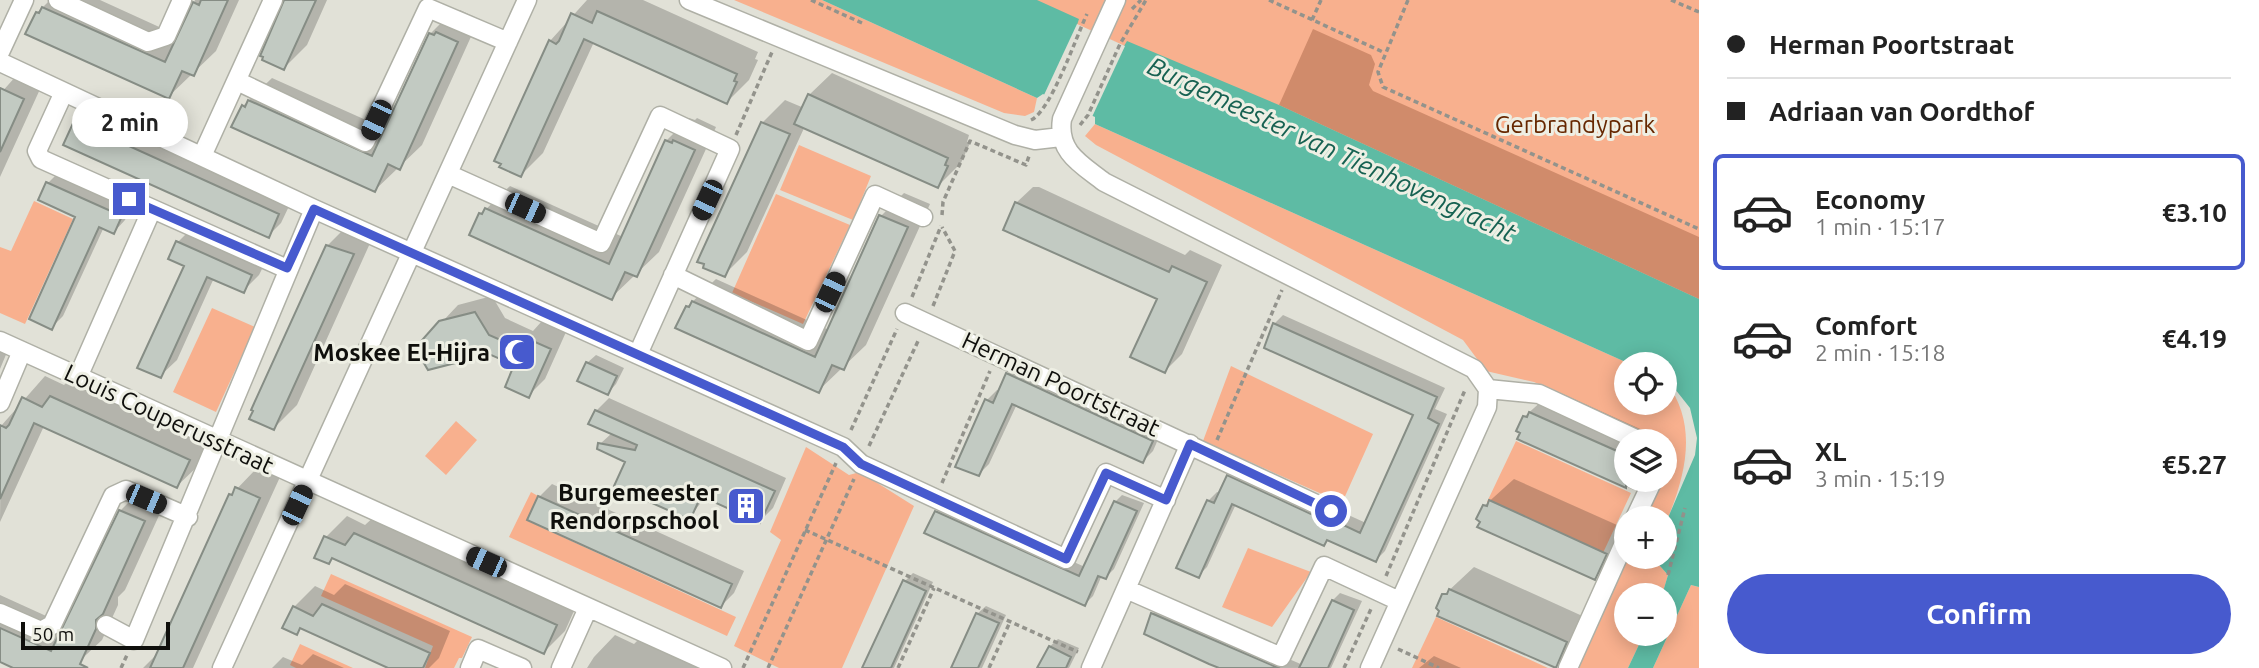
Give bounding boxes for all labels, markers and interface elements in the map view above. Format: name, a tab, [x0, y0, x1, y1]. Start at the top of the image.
text: Herman Poortstraat	[1769, 30, 2014, 59]
water label: Burgemeester van Tienhovengracht	[1143, 51, 1521, 248]
callout: 2 min	[71, 97, 187, 146]
car	[358, 97, 395, 143]
text: Adriaan van Oordthof	[1769, 97, 2034, 126]
text: 2 min	[101, 110, 159, 135]
park label: Gerbrandypark	[1495, 111, 1655, 138]
car	[689, 177, 726, 223]
icon: car	[1731, 181, 1794, 244]
route end	[113, 183, 145, 215]
text: Economy	[1815, 185, 1925, 214]
car	[502, 190, 549, 226]
text: €3.10	[2162, 198, 2227, 227]
text: 1 min · 15:17	[1815, 214, 1946, 239]
car	[812, 269, 849, 315]
icon: car	[1731, 307, 1794, 370]
text: Comfort	[1815, 311, 1918, 340]
text: €4.19	[2162, 324, 2227, 353]
street label: Herman Poortstraat	[958, 326, 1165, 442]
mosque icon: Moskee El-Hijra	[496, 331, 538, 373]
place label: Moskee El-Hijra	[313, 339, 490, 366]
text: 2 min · 15:18	[1815, 340, 1946, 365]
map controls	[1614, 352, 1677, 646]
button: locate	[1614, 352, 1677, 415]
street label: Louis Couperusstraat	[60, 359, 278, 480]
button: layers	[1614, 429, 1677, 492]
icon: car	[1731, 433, 1794, 496]
text: XL	[1815, 437, 1846, 466]
text: €5.27	[2162, 450, 2227, 479]
text: 3 min · 15:19	[1815, 466, 1946, 491]
place label: Burgemeester Rendorpschool	[549, 479, 719, 534]
car	[123, 481, 170, 517]
car	[279, 482, 316, 528]
building icon: Burgemeester Rendorpschool	[725, 485, 767, 527]
route start	[1315, 495, 1347, 527]
button: +	[1614, 506, 1677, 569]
car	[463, 544, 510, 580]
button: Confirm	[1727, 574, 2231, 654]
button: −	[1614, 583, 1677, 646]
scale bar	[21, 619, 170, 651]
text: 50 m	[32, 623, 74, 645]

